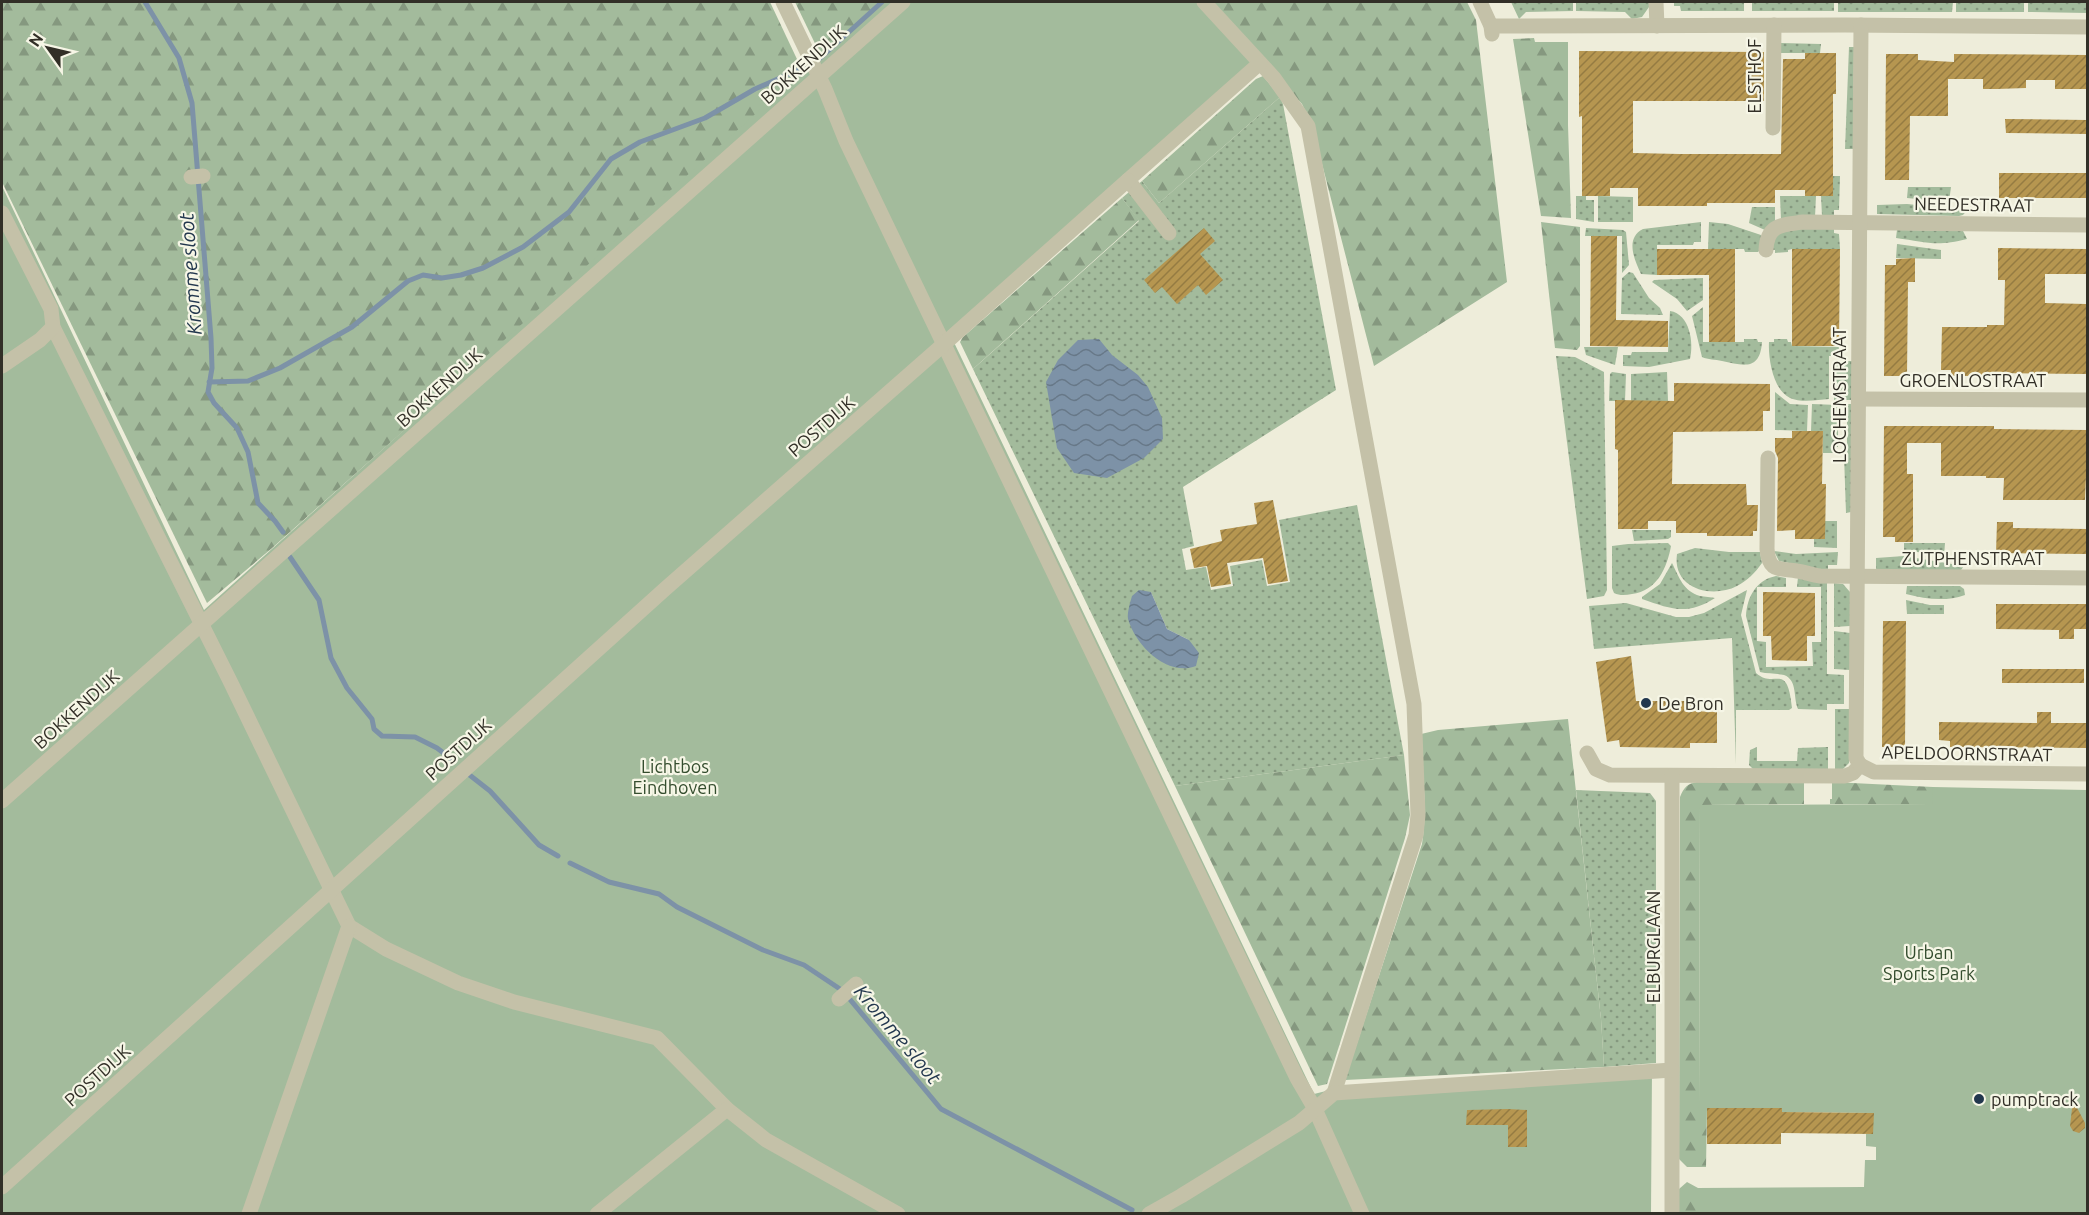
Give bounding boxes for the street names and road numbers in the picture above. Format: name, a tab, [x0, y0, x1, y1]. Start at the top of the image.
street label: BOKKENDIJK	[756, 21, 850, 107]
street label: ELSTHOF	[1744, 39, 1764, 113]
street label: NEEDESTRAAT	[1914, 193, 2034, 215]
street label: LOCHEMSTRAAT	[1829, 327, 1849, 463]
street label: BOKKENDIJK	[392, 344, 486, 430]
street label: GROENLOSTRAAT	[1900, 370, 2046, 390]
street label: POSTDIJK	[784, 392, 858, 460]
street label: ZUTPHENSTRAAT	[1902, 548, 2044, 568]
street label: BOKKENDIJK	[29, 666, 123, 752]
street label: POSTDIJK	[421, 714, 495, 784]
street label: APELDOORNSTRAAT	[1882, 742, 2052, 764]
street label: ELBURGLAAN	[1643, 891, 1663, 1003]
street label: POSTDIJK	[60, 1040, 134, 1110]

